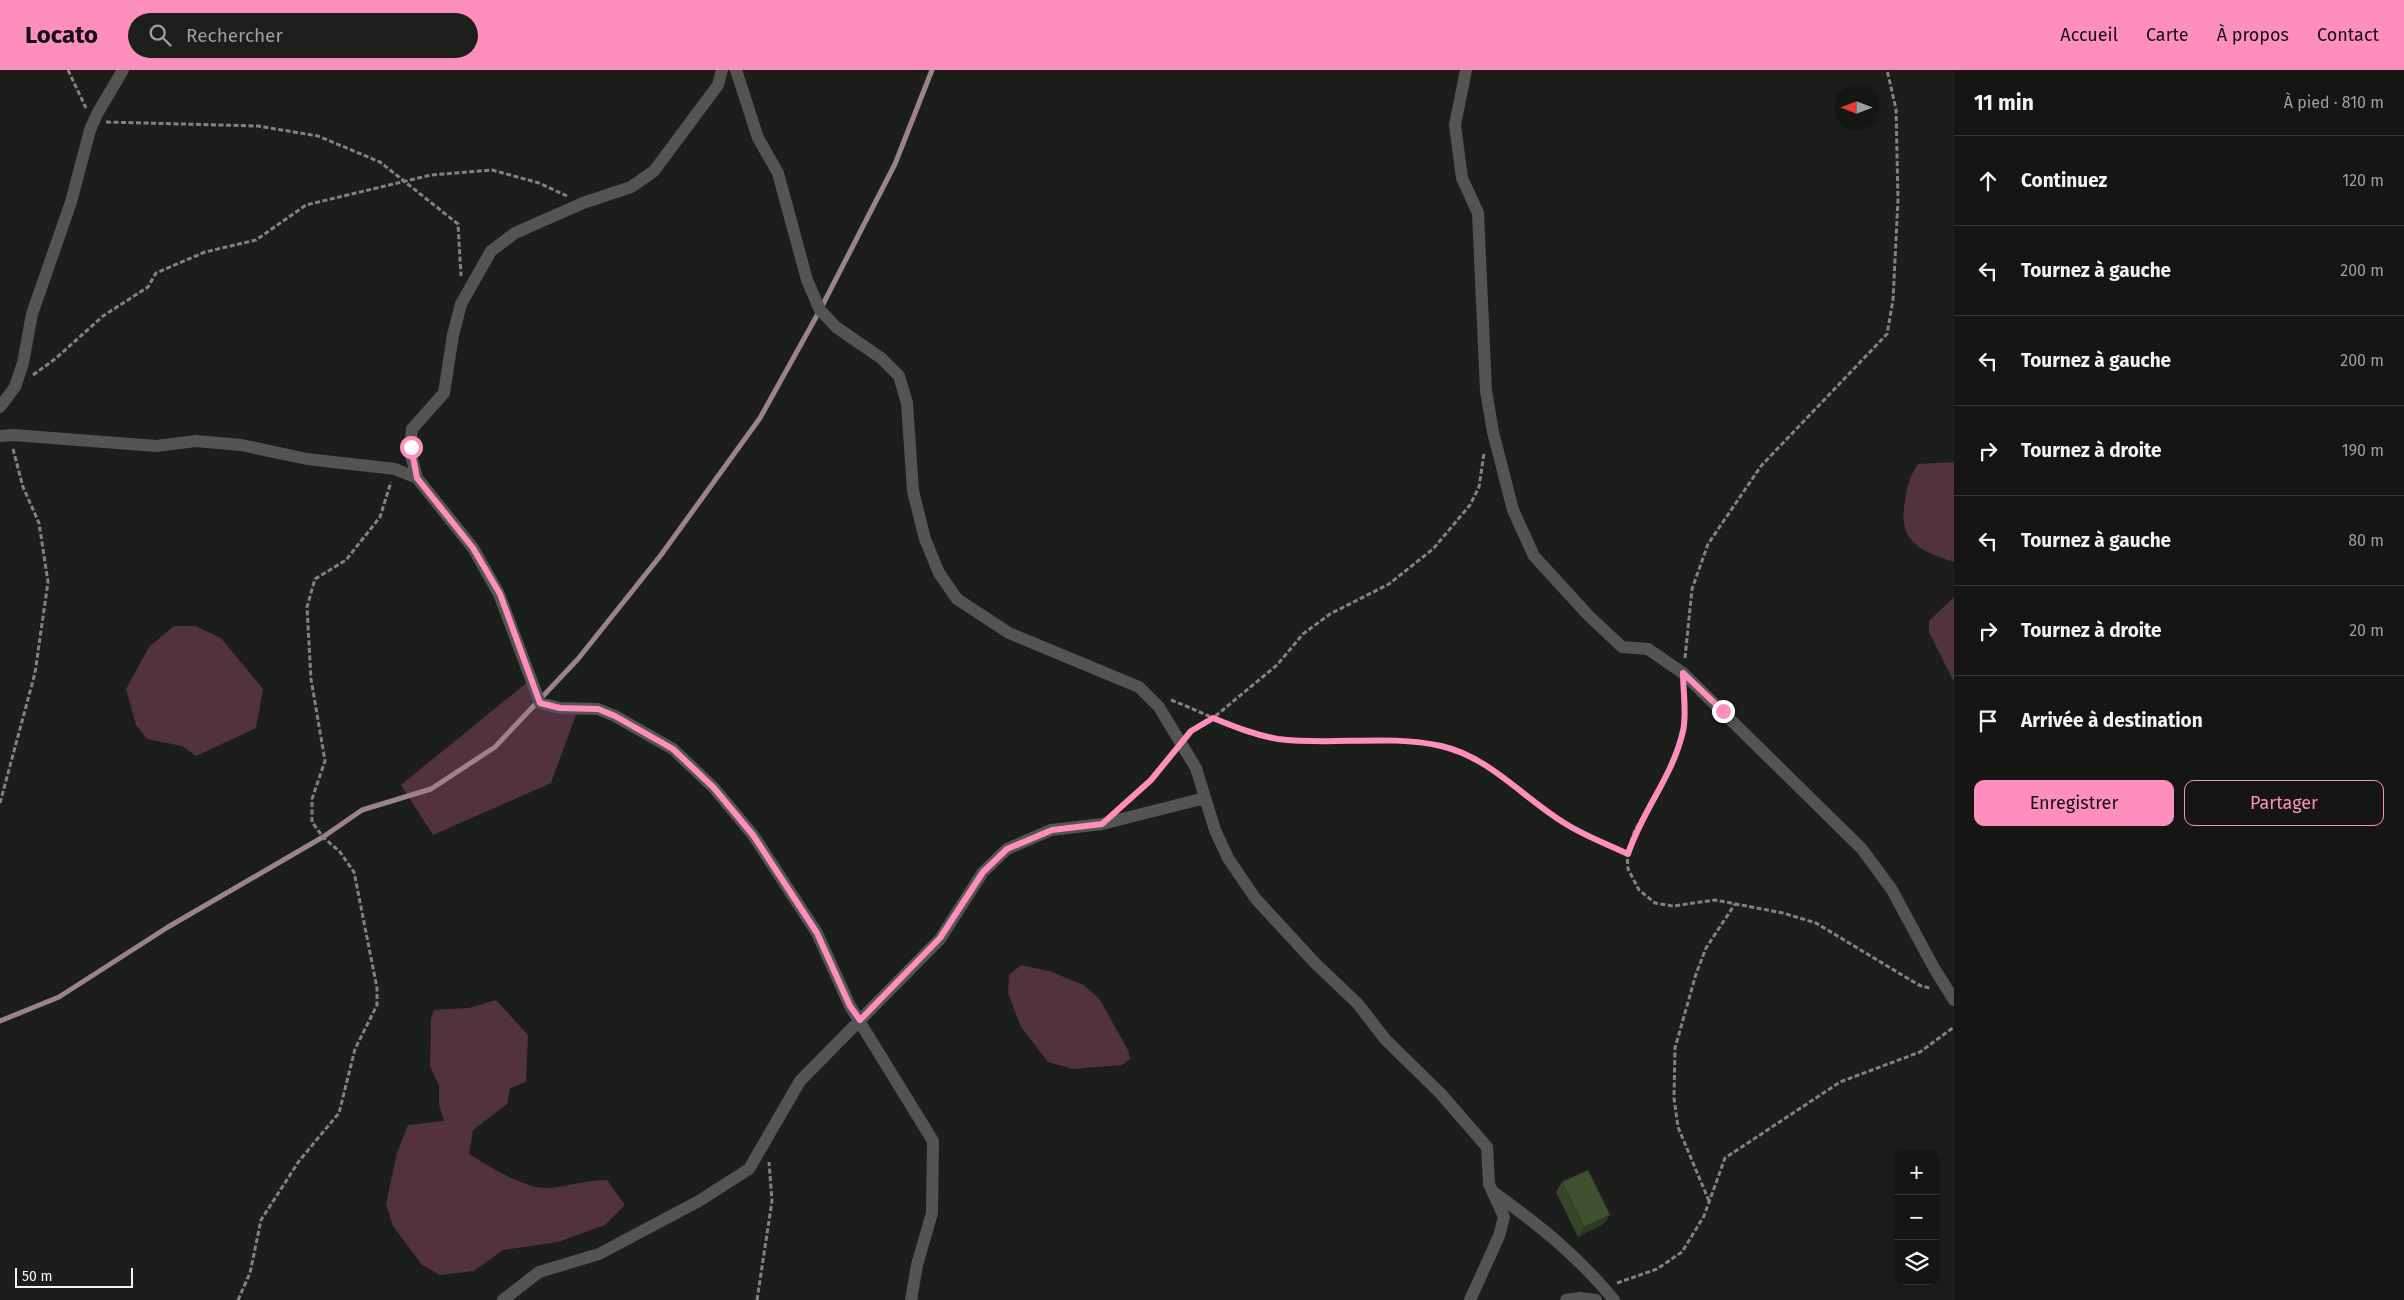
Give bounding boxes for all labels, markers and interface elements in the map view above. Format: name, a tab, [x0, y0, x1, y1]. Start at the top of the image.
search box	[128, 13, 478, 58]
text: Locato	[25, 21, 98, 49]
icon: search	[146, 21, 174, 49]
text: Rechercher	[186, 24, 283, 47]
text: Accueil	[2060, 24, 2118, 46]
text: Carte	[2146, 24, 2189, 46]
text: À propos	[2217, 24, 2289, 46]
text: Contact	[2317, 24, 2379, 46]
north arrow	[1834, 85, 1879, 130]
text: 11 min	[1974, 90, 2034, 116]
text: À pied · 810 m	[2284, 93, 2384, 112]
icon: ahead	[1974, 167, 2002, 195]
text: Continuez	[2021, 169, 2107, 192]
text: 120 m	[2342, 171, 2384, 190]
icon: left	[1974, 257, 2002, 285]
text: Tournez à gauche	[2021, 259, 2171, 282]
text: 200 m	[2340, 261, 2384, 280]
icon: left	[1974, 347, 2002, 375]
text: Tournez à gauche	[2021, 349, 2171, 372]
text: 200 m	[2340, 351, 2384, 370]
route start	[400, 436, 423, 459]
icon: right	[1974, 437, 2002, 465]
text: Tournez à droite	[2021, 439, 2162, 462]
text: 190 m	[2342, 441, 2384, 460]
icon: left	[1974, 527, 2002, 555]
text: Tournez à gauche	[2021, 529, 2171, 552]
text: 80 m	[2348, 531, 2384, 550]
icon: right	[1974, 617, 2002, 645]
text: Tournez à droite	[2021, 619, 2162, 642]
text: 20 m	[2349, 621, 2384, 640]
route end	[1712, 700, 1735, 723]
icon: arrive	[1974, 707, 2002, 735]
text: Arrivée à destination	[2021, 709, 2203, 732]
button: Enregistrer	[1974, 780, 2174, 826]
button: Partager	[2184, 780, 2384, 826]
map controls	[1894, 1150, 1939, 1285]
button: +	[1894, 1150, 1939, 1195]
button: −	[1894, 1195, 1939, 1240]
button: layers	[1894, 1240, 1939, 1285]
scale bar	[15, 1265, 132, 1288]
text: 50 m	[22, 1268, 53, 1285]

